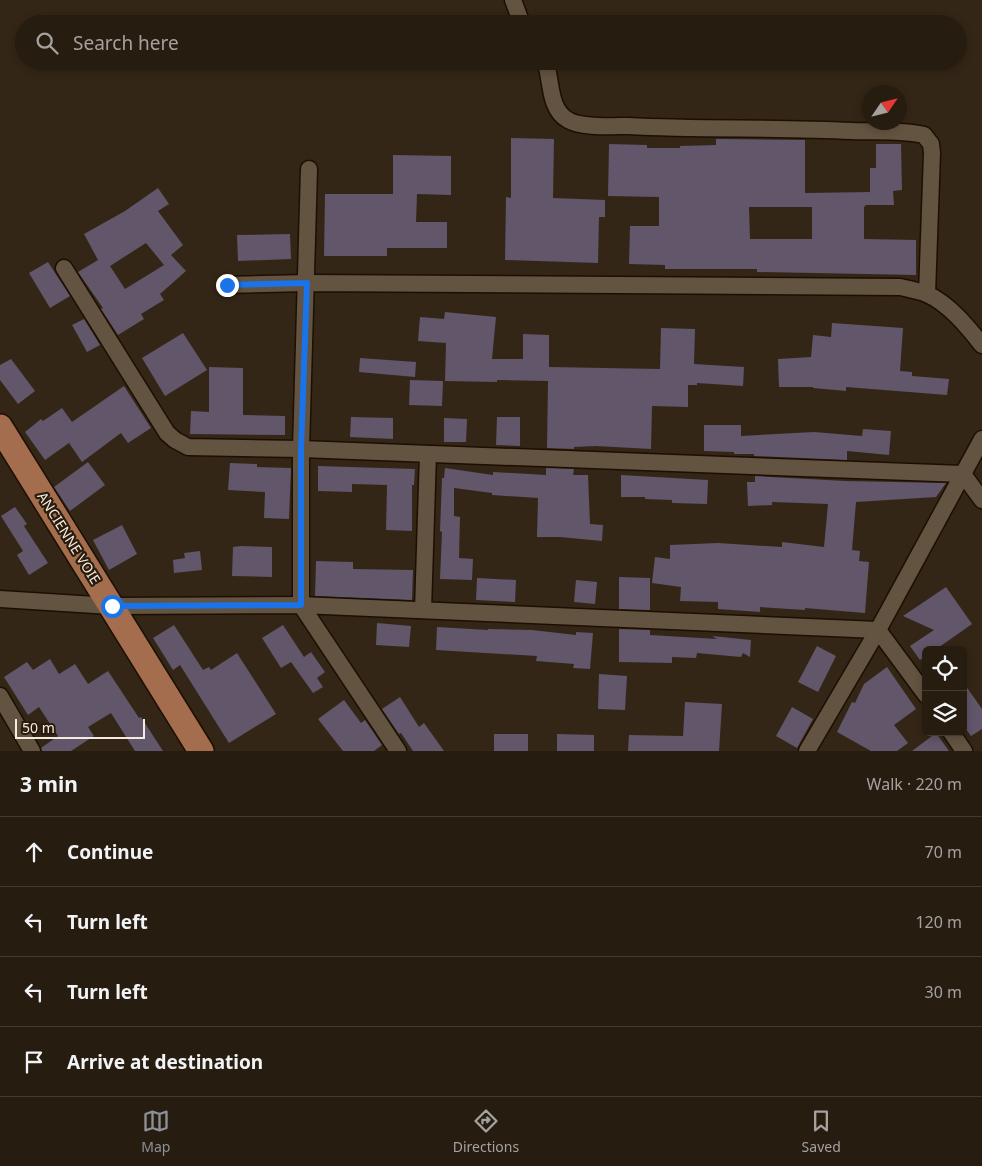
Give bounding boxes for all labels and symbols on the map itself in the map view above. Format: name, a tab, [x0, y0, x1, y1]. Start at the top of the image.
north arrow	[862, 85, 907, 130]
route end	[216, 274, 239, 297]
street label: ANCIENNE VOIE	[33, 488, 105, 587]
route start	[101, 595, 124, 618]
scale bar	[15, 716, 145, 739]

